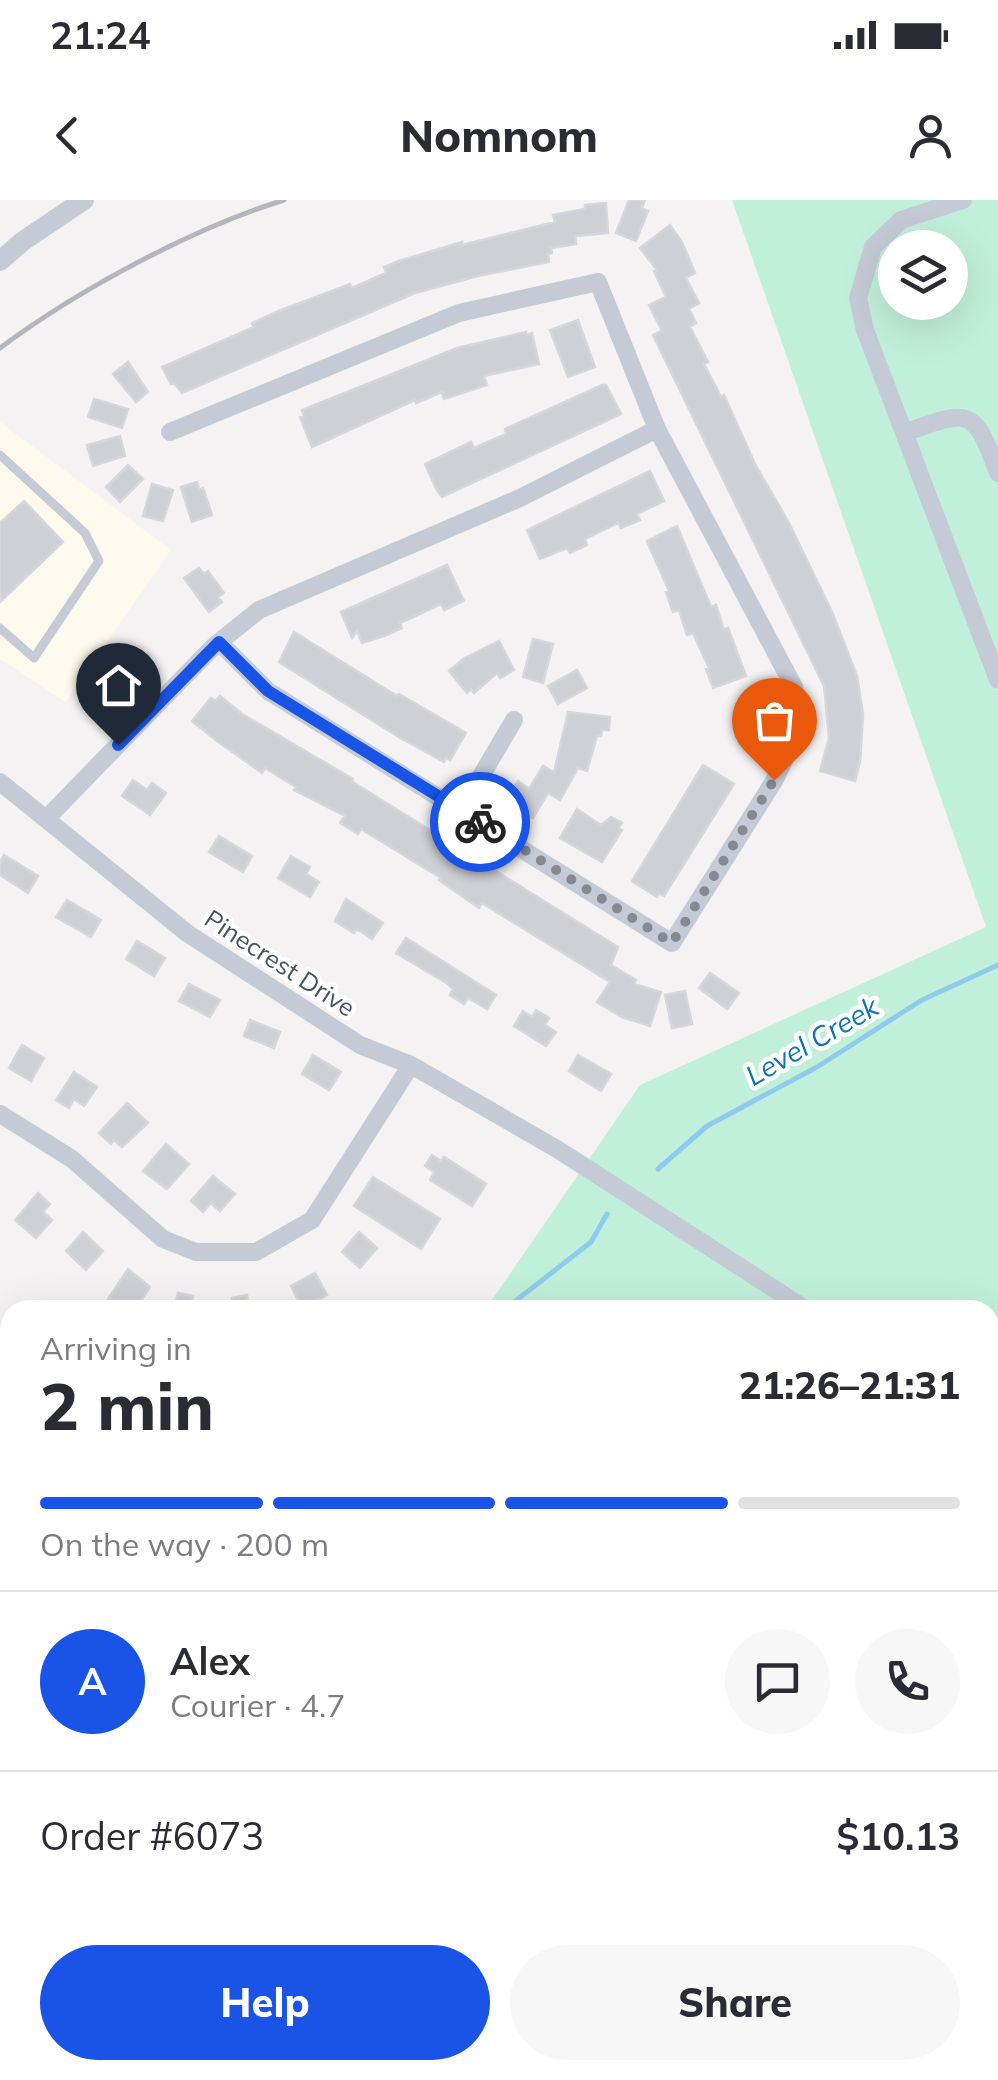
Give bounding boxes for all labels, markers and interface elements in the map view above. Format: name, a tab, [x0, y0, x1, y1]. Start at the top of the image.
text: 21:24	[50, 11, 151, 59]
text: Nomnom	[400, 107, 598, 163]
icon: back	[40, 108, 95, 163]
icon: person	[903, 108, 958, 163]
map controls	[878, 230, 968, 320]
button: layers	[878, 230, 968, 320]
pin	[76, 643, 161, 746]
icon: home	[91, 658, 146, 713]
pin	[732, 678, 817, 781]
icon: bag	[747, 693, 802, 748]
courier	[430, 772, 530, 872]
icon: bike	[453, 795, 508, 850]
street label: Pinecrest Drive	[199, 902, 361, 1023]
water label: Level Creek	[739, 988, 886, 1093]
text: Arriving in	[40, 1328, 192, 1368]
text: 21:26–21:31	[739, 1361, 960, 1409]
text: 2 min	[40, 1365, 214, 1446]
text: On the way · 200 m	[40, 1524, 329, 1564]
button: chat	[725, 1629, 830, 1734]
button: phone	[855, 1629, 960, 1734]
text: Alex	[170, 1637, 250, 1685]
text: A	[78, 1657, 107, 1705]
text: Courier · 4.7	[170, 1685, 346, 1725]
text: Order #6073	[40, 1812, 264, 1860]
text: $10.13	[837, 1812, 960, 1860]
button: Help	[40, 1945, 490, 2060]
button: Share	[510, 1945, 960, 2060]

